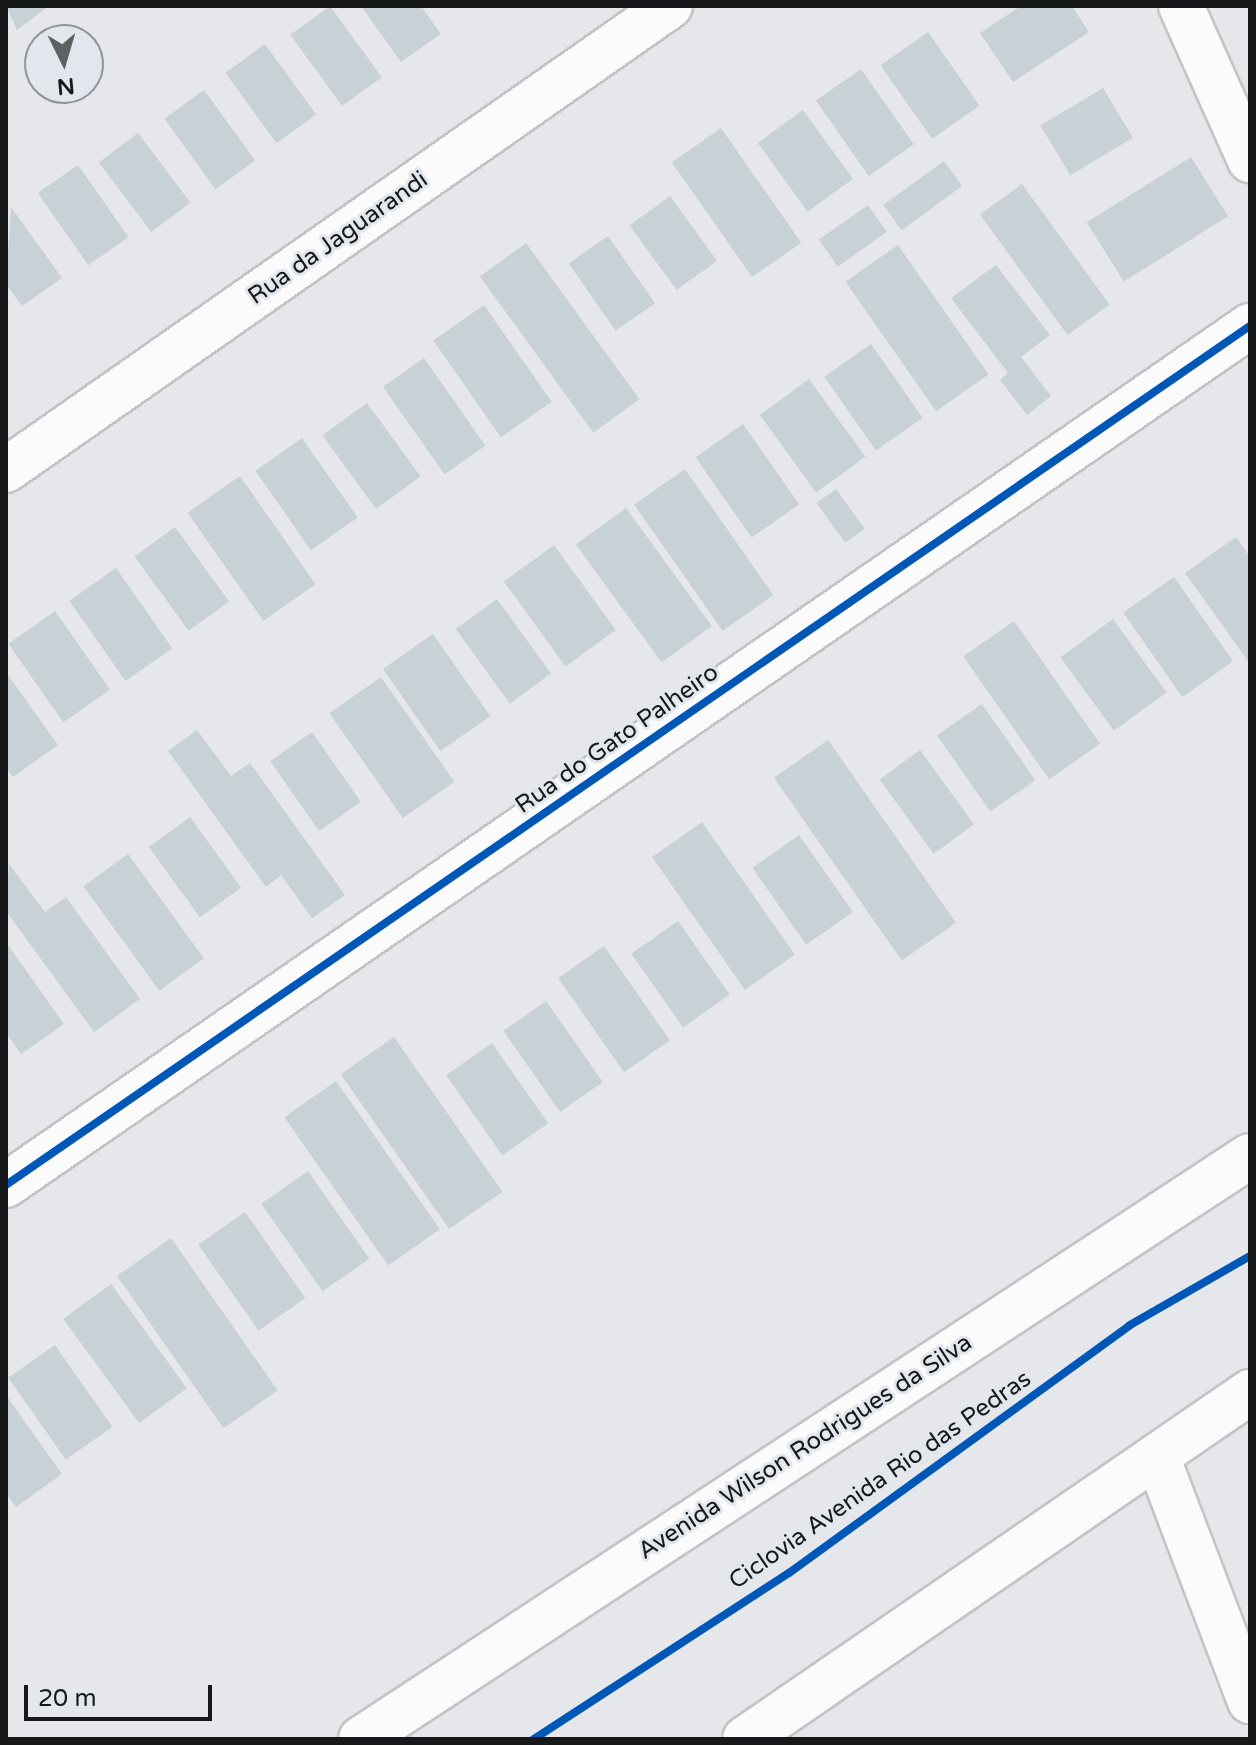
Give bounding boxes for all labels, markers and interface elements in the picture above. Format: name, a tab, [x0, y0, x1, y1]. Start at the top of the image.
north arrow	[24, 24, 104, 104]
text: N	[56, 72, 76, 100]
street label: Rua da Jaguarandi	[243, 165, 433, 311]
street label: Rua do Gato Palheiro	[510, 658, 724, 820]
street label: Avenida Wilson Rodrigues da Silva	[633, 1328, 977, 1566]
street label: Ciclovia Avenida Rio das Pedras	[724, 1364, 1036, 1596]
scale bar	[28, 1669, 216, 1719]
text: 20 m	[38, 1684, 96, 1713]

